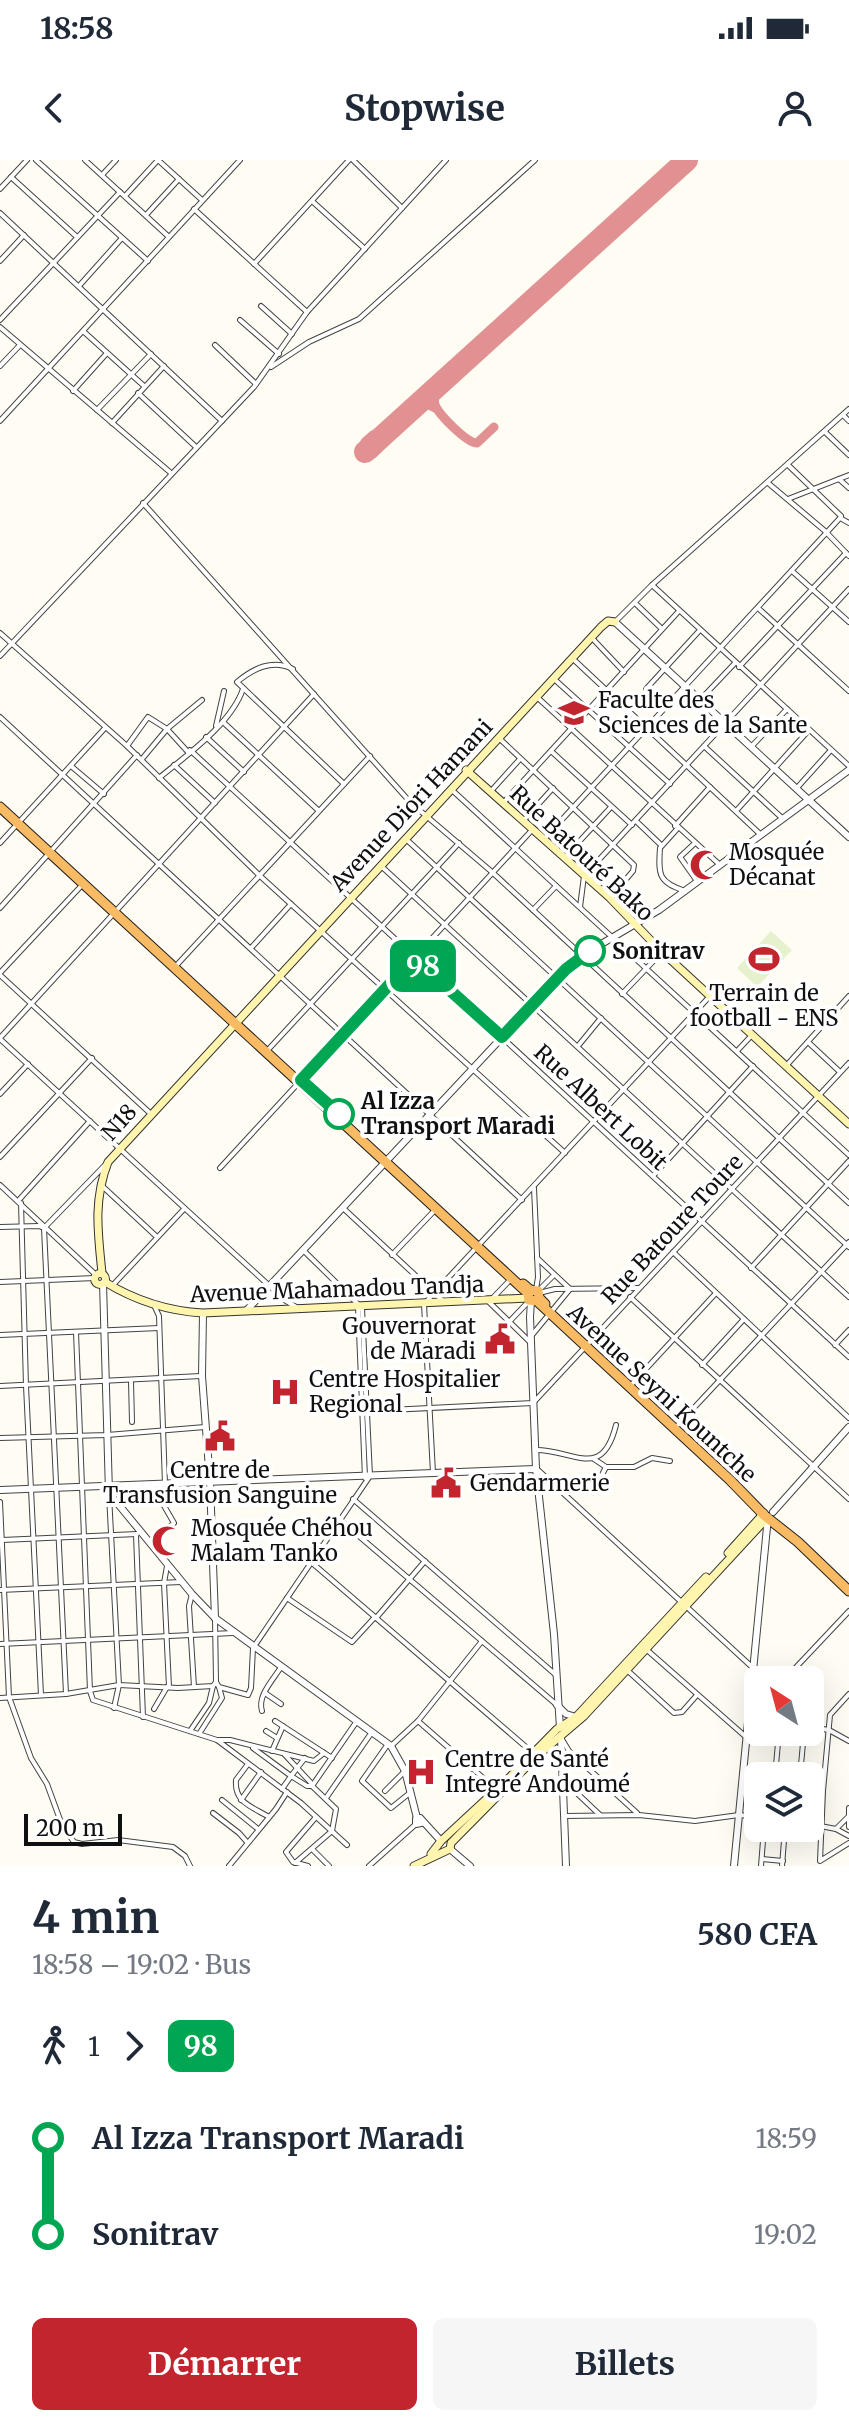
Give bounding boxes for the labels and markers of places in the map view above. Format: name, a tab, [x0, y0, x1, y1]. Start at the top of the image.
place label: Faculte des Sciences de la Sante	[598, 686, 807, 739]
school or university icon: Faculte des Sciences de la Sante	[557, 696, 591, 730]
place label: Mosquée Décanat	[729, 838, 824, 891]
mosque icon: Mosquée Décanat	[688, 848, 722, 882]
marker: Sonitrav	[575, 936, 605, 966]
place label: Sonitrav	[612, 937, 705, 965]
sports icon: Terrain de football - ENS	[747, 942, 781, 976]
place label: Terrain de football - ENS	[690, 979, 838, 1032]
place label: Al Izza Transport Maradi	[360, 1087, 555, 1140]
marker: Al Izza Transport Maradi	[324, 1099, 354, 1129]
place label: Gouvernorat de Maradi	[342, 1312, 476, 1365]
public building icon: Gouvernorat de Maradi	[483, 1322, 517, 1356]
place label: Centre Hospitalier Regional	[309, 1365, 501, 1418]
hospital icon: Centre Hospitalier Regional	[268, 1375, 302, 1409]
public building icon: Centre de Transfusion Sanguine	[203, 1419, 237, 1453]
place label: Centre de Transfusion Sanguine	[103, 1456, 337, 1509]
public building icon: Gendarmerie	[429, 1466, 463, 1500]
place label: Gendarmerie	[470, 1469, 610, 1497]
place label: Mosquée Chéhou Malam Tanko	[191, 1514, 373, 1567]
mosque icon: Mosquée Chéhou Malam Tanko	[150, 1524, 184, 1558]
place label: Centre de Santé Integré Andoumé	[445, 1745, 630, 1798]
hospital icon: Centre de Santé Integré Andoumé	[404, 1755, 438, 1789]

